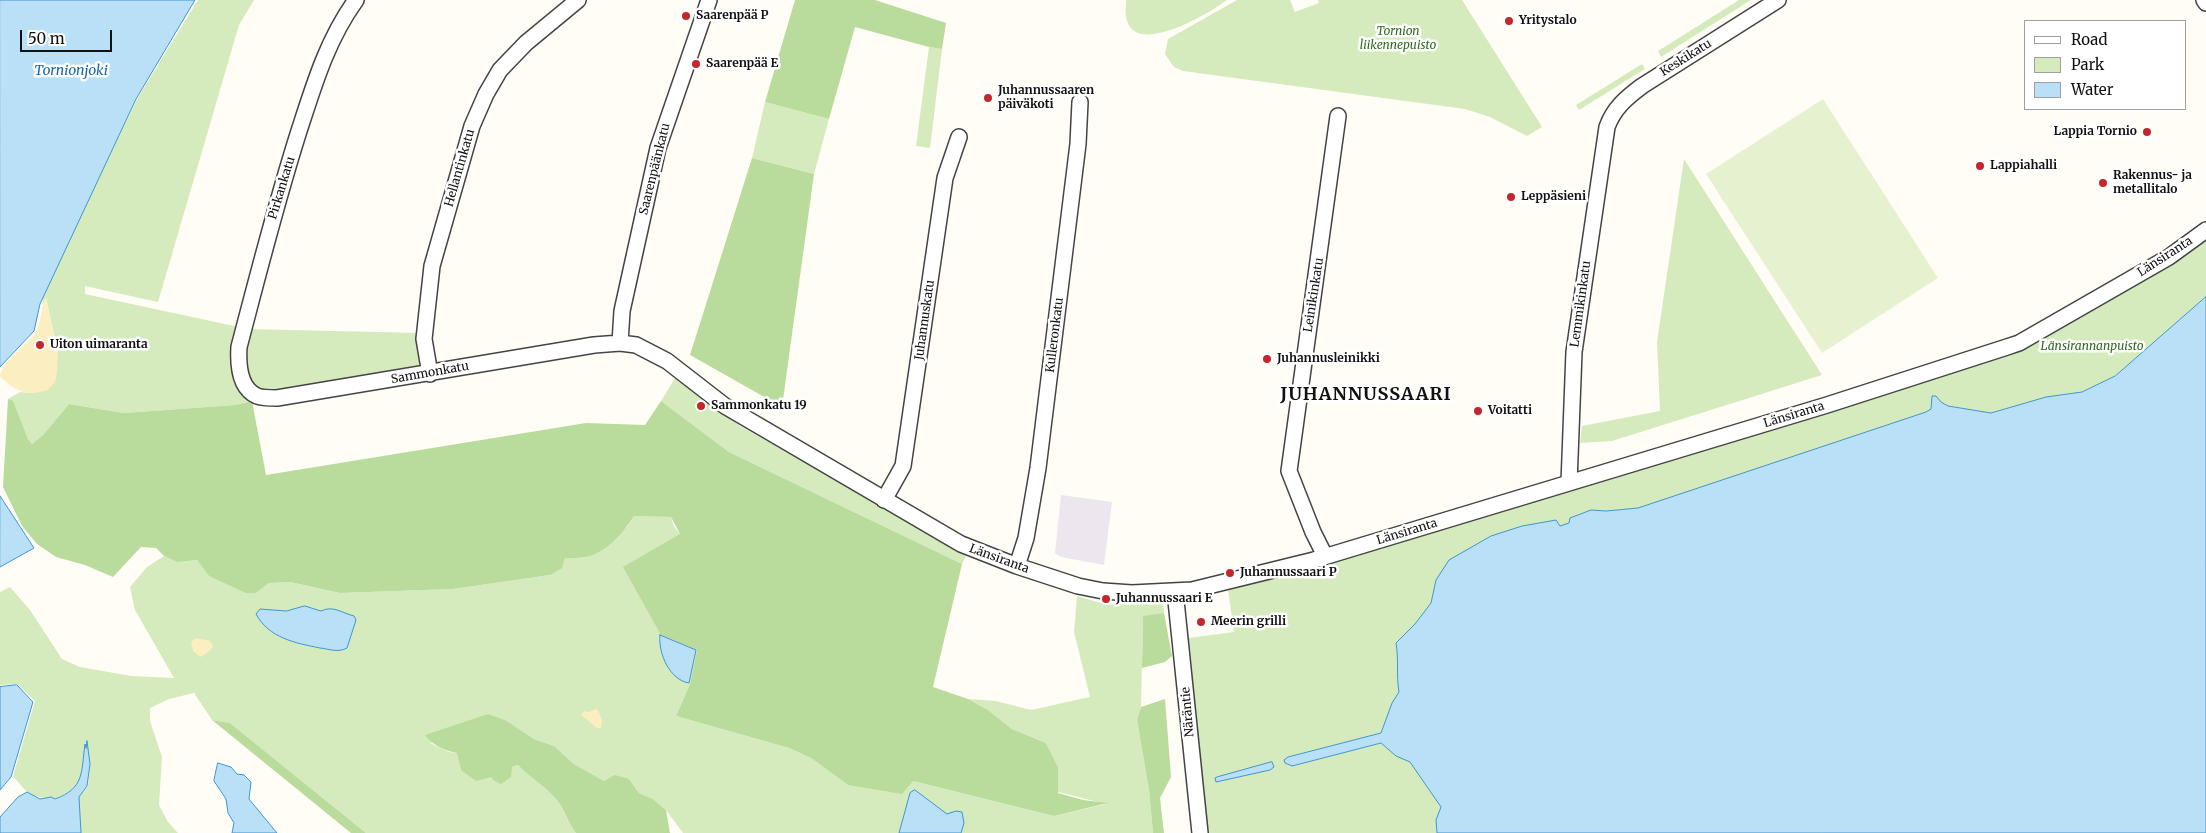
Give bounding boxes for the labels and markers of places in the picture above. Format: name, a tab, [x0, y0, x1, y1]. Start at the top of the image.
place label: Saarenpää P	[696, 9, 768, 23]
marker: Saarenpää P	[680, 10, 692, 22]
place label: Yritystalo	[1519, 14, 1577, 28]
marker: Yritystalo	[1503, 15, 1515, 27]
place label: Saarenpää E	[706, 57, 778, 71]
marker: Saarenpää E	[690, 58, 702, 70]
place label: Juhannussaaren päiväkoti	[998, 84, 1094, 112]
marker: Juhannussaaren päiväkoti	[982, 92, 994, 104]
place label: Lappia Tornio	[2053, 125, 2137, 139]
marker: Lappia Tornio	[2141, 126, 2153, 138]
place label: Lappiahalli	[1990, 159, 2057, 173]
marker: Lappiahalli	[1974, 160, 1986, 172]
place label: Rakennus- ja metallitalo	[2113, 169, 2192, 197]
marker: Rakennus- ja metallitalo	[2097, 177, 2109, 189]
place label: Leppäsieni	[1521, 190, 1586, 204]
marker: Leppäsieni	[1505, 191, 1517, 203]
place label: Uiton uimaranta	[50, 338, 148, 352]
marker: Uiton uimaranta	[34, 339, 46, 351]
place label: Juhannusleinikki	[1277, 352, 1380, 366]
marker: Juhannusleinikki	[1261, 353, 1273, 365]
place label: Sammonkatu 19	[711, 399, 807, 413]
marker: Sammonkatu 19	[695, 400, 707, 412]
place label: Voitatti	[1488, 404, 1532, 418]
marker: Voitatti	[1472, 405, 1484, 417]
place label: Juhannussaari P	[1240, 566, 1337, 580]
marker: Juhannussaari P	[1224, 567, 1236, 579]
place label: Juhannussaari E	[1116, 592, 1213, 606]
marker: Juhannussaari E	[1100, 593, 1112, 605]
place label: Meerin grilli	[1211, 615, 1286, 629]
marker: Meerin grilli	[1195, 616, 1207, 628]

